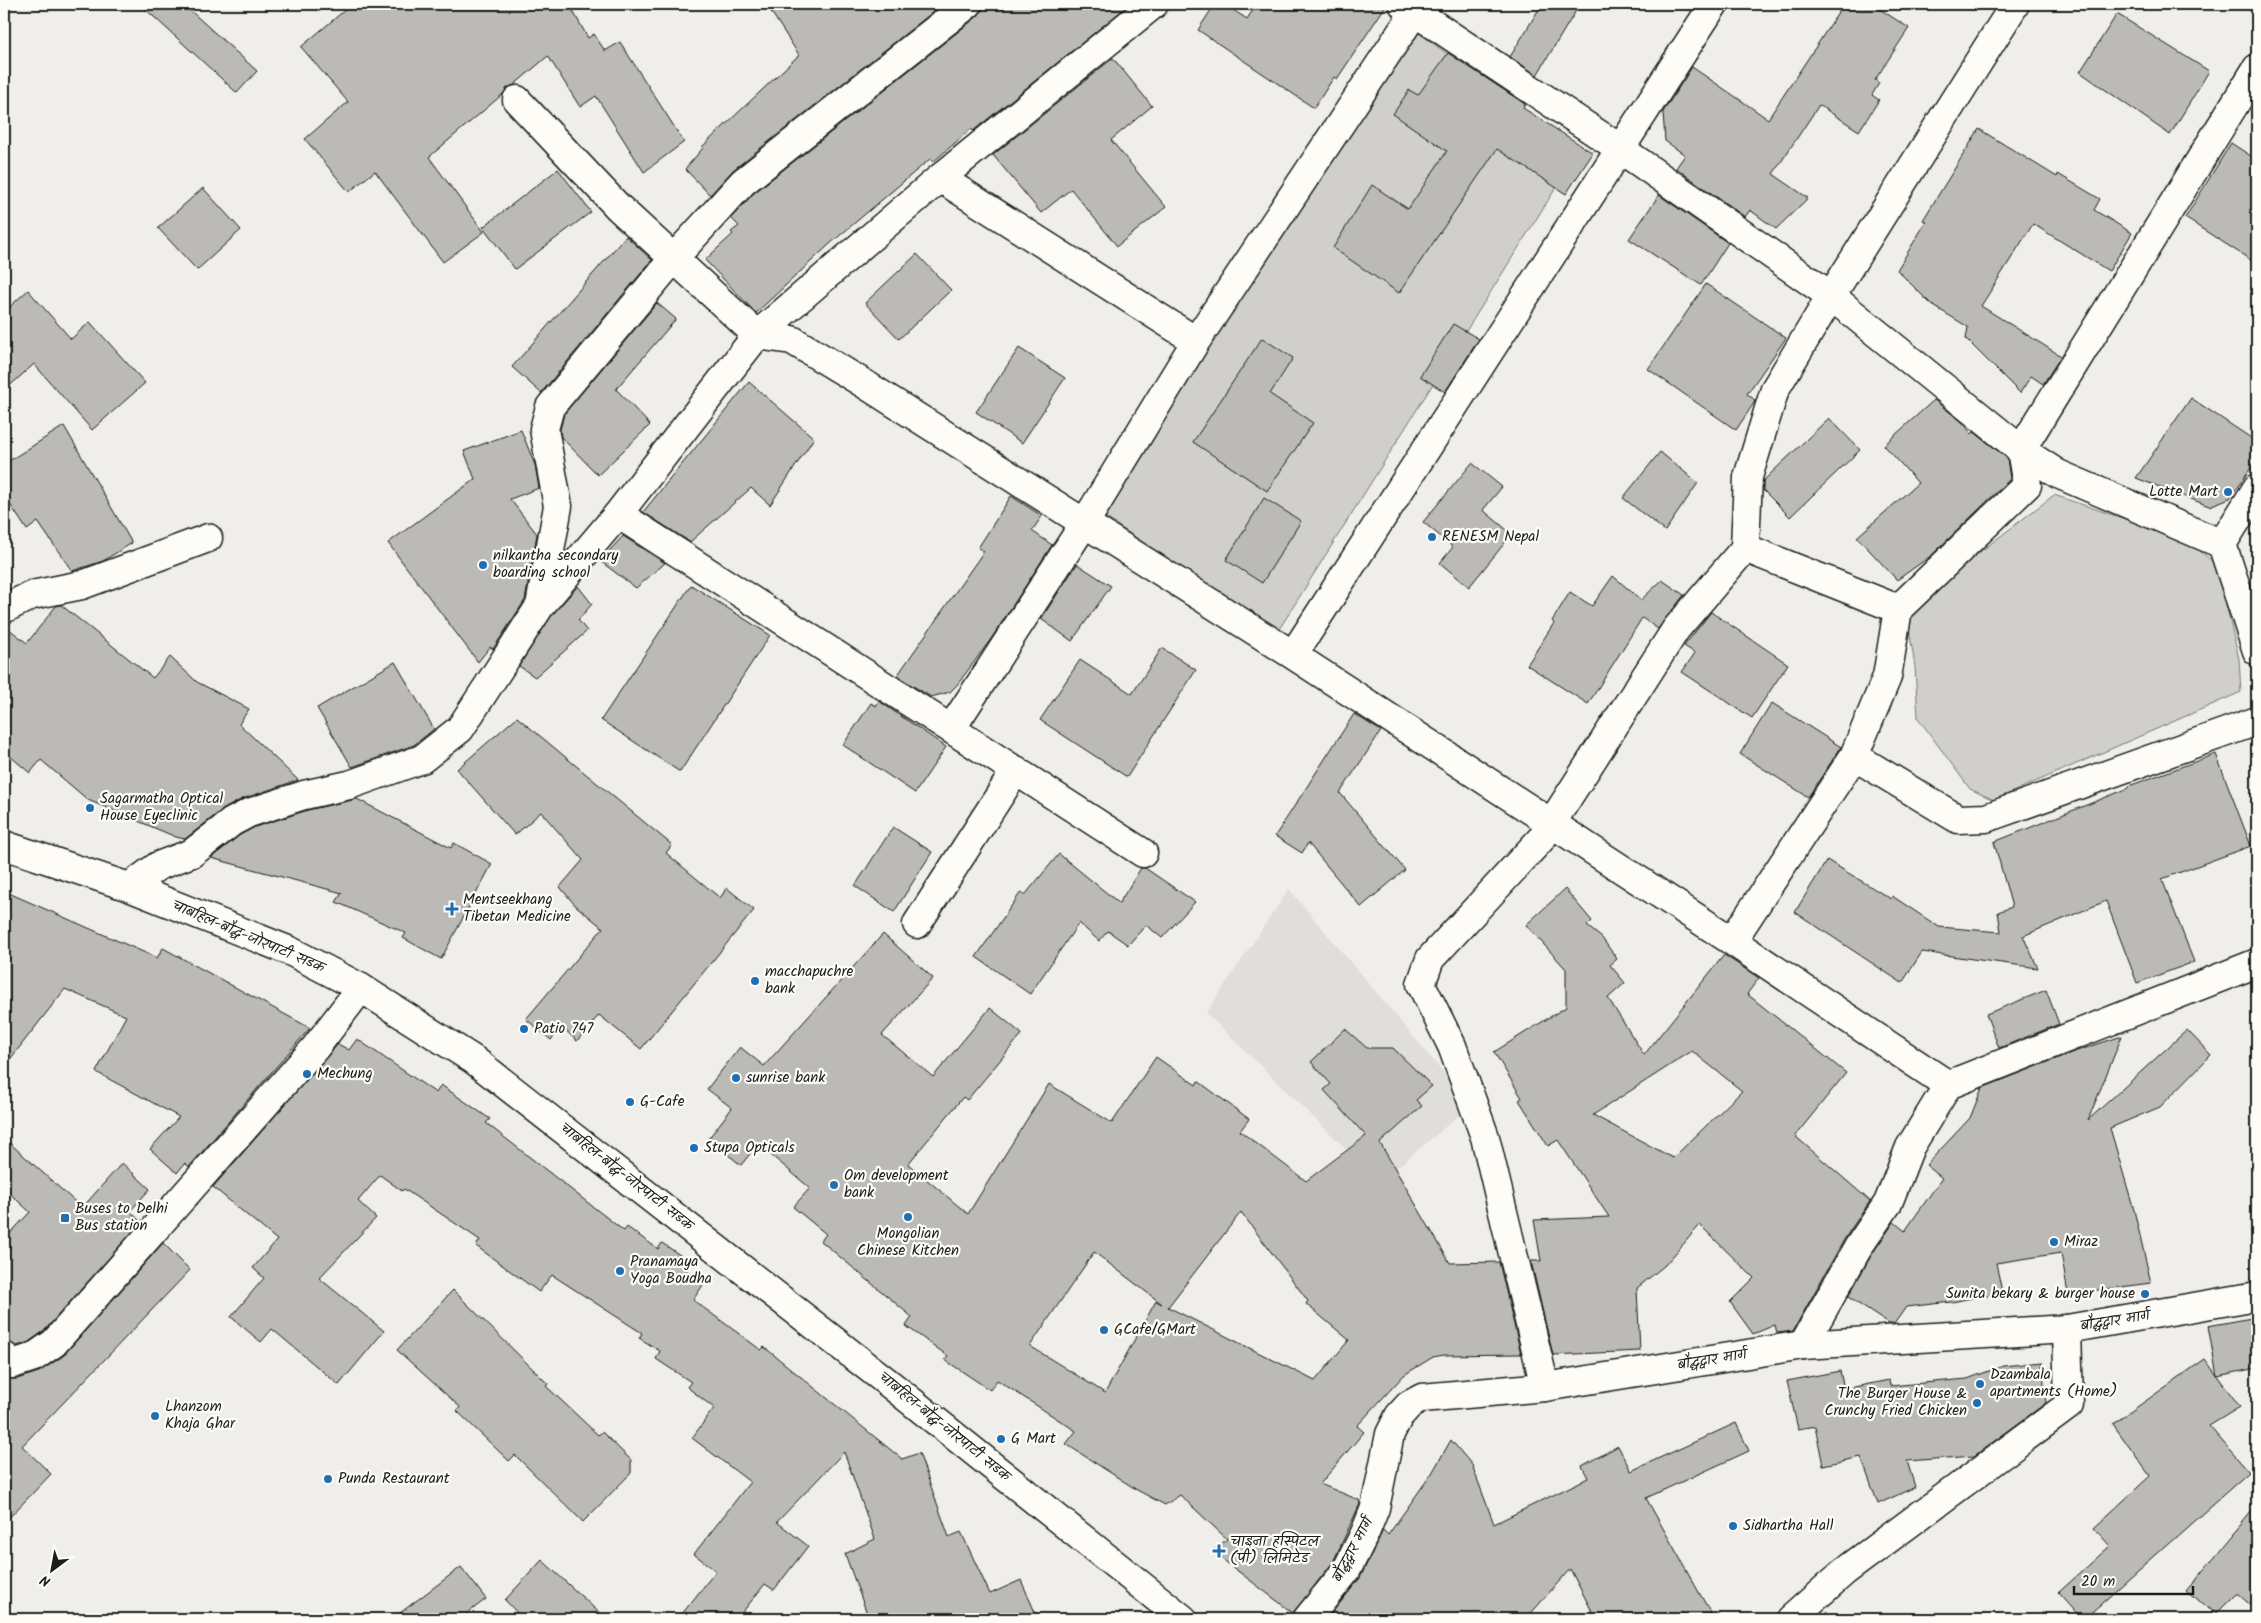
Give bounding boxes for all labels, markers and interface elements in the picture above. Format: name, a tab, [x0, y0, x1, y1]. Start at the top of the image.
place label: Lotte Mart	[2149, 480, 2218, 504]
marker: Lotte Mart	[2222, 486, 2234, 498]
place label: RENESM Nepal	[1442, 525, 1539, 549]
marker: RENESM Nepal	[1426, 531, 1438, 543]
place label: nilkantha secondary boarding school	[493, 544, 619, 585]
marker: nilkantha secondary boarding school	[477, 559, 489, 571]
place label: Sagarmatha Optical House Eyeclinic	[100, 787, 223, 828]
marker: Sagarmatha Optical House Eyeclinic	[84, 802, 96, 814]
place label: Mentseekhang Tibetan Medicine	[463, 888, 571, 929]
street label: चाबहिल-बौद्ध-जोरपाटी सडक	[168, 894, 331, 981]
marker: Mentseekhang Tibetan Medicine	[445, 902, 459, 916]
place label: macchapuchre bank	[765, 960, 853, 1001]
marker: macchapuchre bank	[749, 975, 761, 987]
place label: Patio 747	[534, 1017, 595, 1041]
marker: Patio 747	[518, 1023, 530, 1035]
place label: Mechung	[317, 1062, 373, 1086]
place label: sunrise bank	[746, 1066, 826, 1090]
marker: Mechung	[301, 1068, 313, 1080]
marker: sunrise bank	[730, 1072, 742, 1084]
place label: G-Cafe	[640, 1090, 685, 1114]
marker: G-Cafe	[624, 1096, 636, 1108]
street label: चाबहिल-बौद्ध-जोरपाटी सडक	[554, 1117, 700, 1239]
place label: Stupa Opticals	[704, 1136, 795, 1160]
marker: Stupa Opticals	[688, 1142, 700, 1154]
place label: Om development bank	[844, 1164, 949, 1205]
marker: Om development bank	[828, 1179, 840, 1191]
place label: Buses to Delhi Bus station	[75, 1197, 169, 1238]
marker: Mongolian Chinese Kitchen	[902, 1211, 914, 1223]
marker: Buses to Delhi Bus station	[59, 1212, 71, 1224]
place label: Mongolian Chinese Kitchen	[857, 1222, 959, 1263]
place label: Miraz	[2064, 1230, 2098, 1254]
marker: Miraz	[2048, 1236, 2060, 1248]
place label: Pranamaya Yoga Boudha	[630, 1250, 712, 1291]
marker: Pranamaya Yoga Boudha	[614, 1265, 626, 1277]
place label: Sunita bekary & burger house	[1946, 1282, 2135, 1306]
marker: Sunita bekary & burger house	[2139, 1288, 2151, 1300]
street label: बौद्धद्वार मार्ग	[2079, 1303, 2155, 1338]
place label: GCafe/GMart	[1114, 1318, 1196, 1342]
marker: GCafe/GMart	[1098, 1324, 1110, 1336]
street label: बौद्धद्वार मार्ग	[1676, 1342, 1752, 1377]
place label: Dzambala apartments (Home)	[1990, 1363, 2117, 1404]
street label: चाबहिल-बौद्ध-जोरपाटी सडक	[873, 1366, 1017, 1490]
marker: Dzambala apartments (Home)	[1974, 1378, 1986, 1390]
place label: The Burger House & Crunchy Fried Chicken	[1824, 1382, 1967, 1423]
place label: Lhanzom Khaja Ghar	[165, 1395, 236, 1436]
marker: The Burger House & Crunchy Fried Chicken	[1971, 1397, 1983, 1409]
marker: Lhanzom Khaja Ghar	[149, 1410, 161, 1422]
place label: G Mart	[1011, 1427, 1056, 1451]
marker: G Mart	[995, 1433, 1007, 1445]
place label: Punda Restaurant	[338, 1467, 450, 1491]
marker: Punda Restaurant	[322, 1473, 334, 1485]
street label: बौद्धद्वार मार्ग	[1326, 1511, 1382, 1586]
place label: Sidhartha Hall	[1743, 1514, 1834, 1538]
marker: Sidhartha Hall	[1727, 1520, 1739, 1532]
place label: चाइना हस्पिटल (पी) लिमिटेड	[1230, 1530, 1321, 1571]
marker: चाइना हस्पिटल (पी) लिमिटेड	[1212, 1544, 1226, 1558]
north arrow	[28, 1546, 78, 1596]
scale bar	[2074, 1563, 2192, 1595]
text: N	[36, 1568, 55, 1592]
text: 20 m	[2081, 1570, 2115, 1594]

